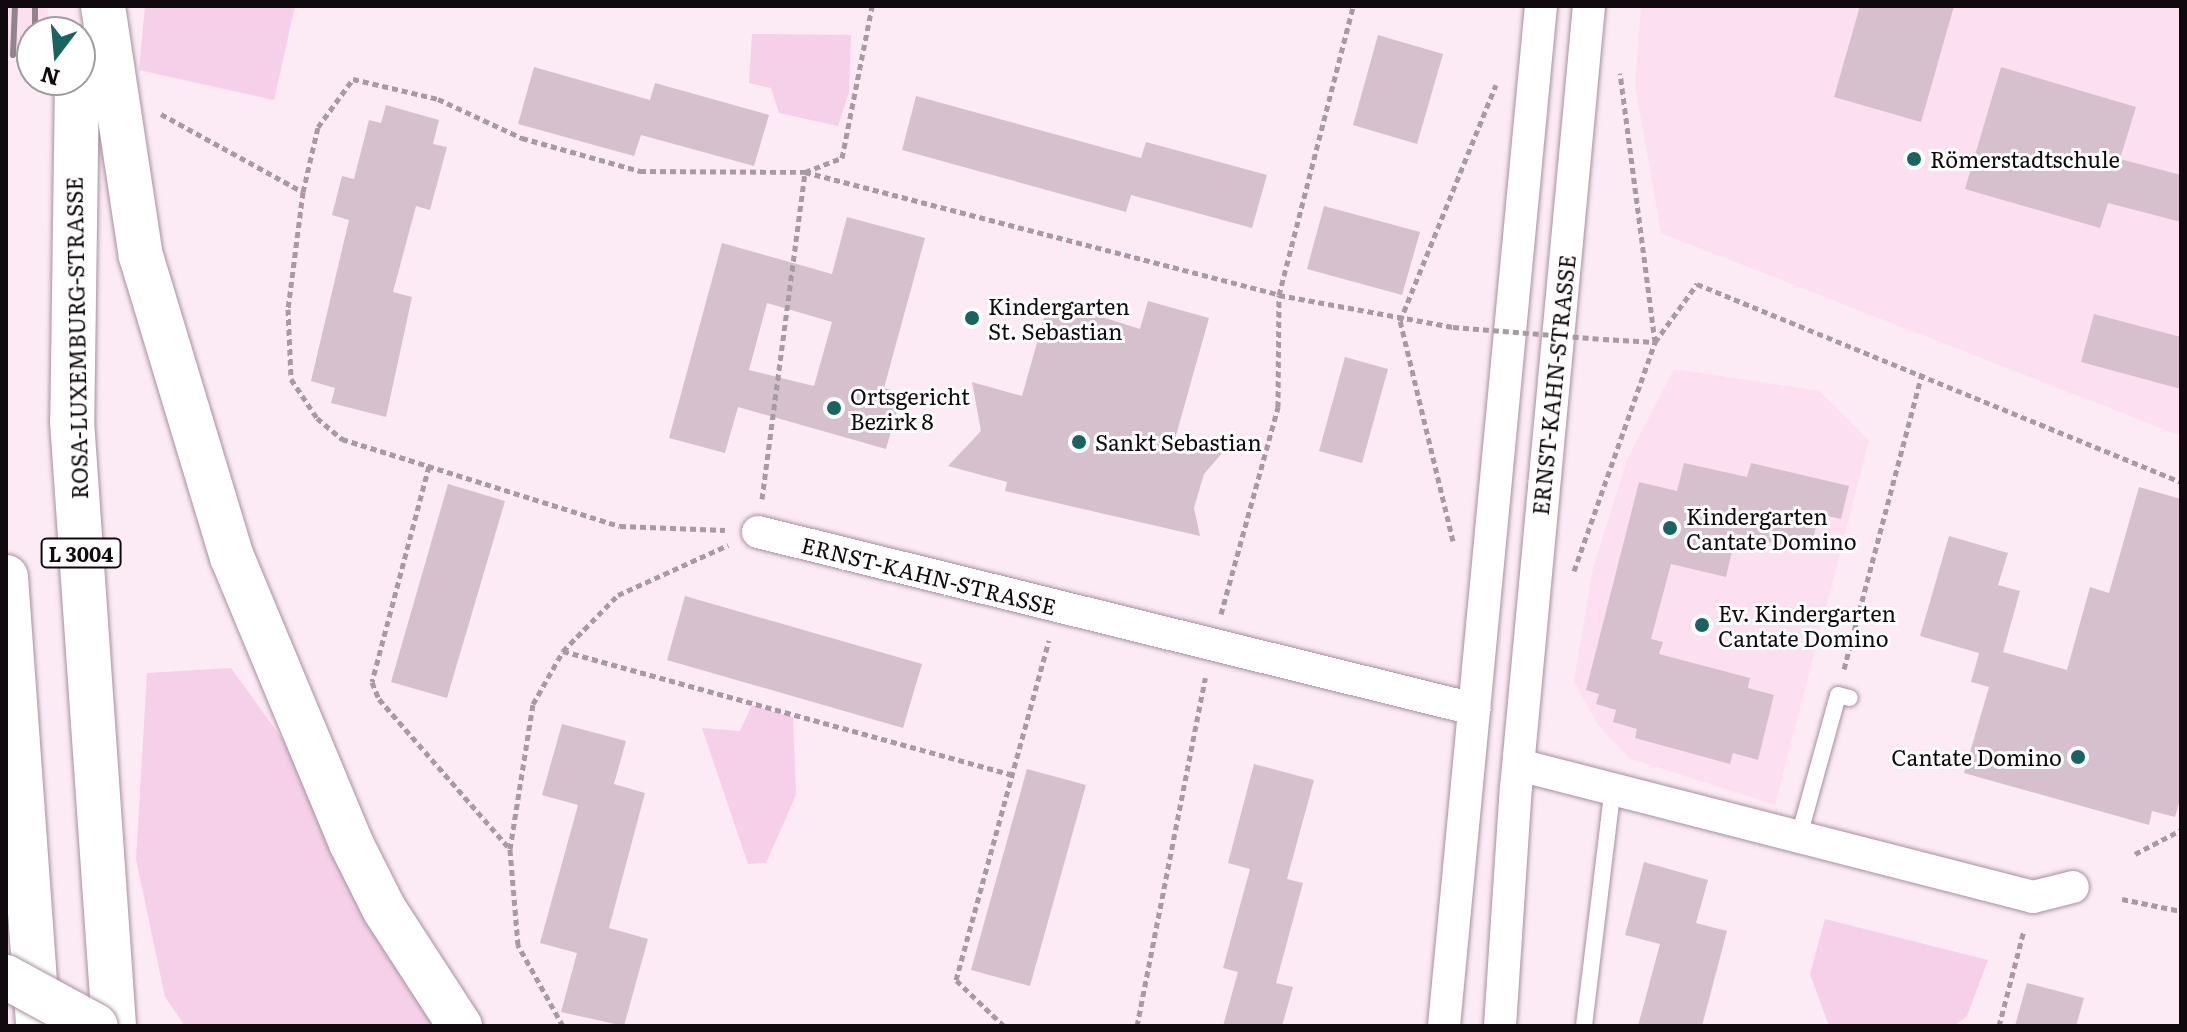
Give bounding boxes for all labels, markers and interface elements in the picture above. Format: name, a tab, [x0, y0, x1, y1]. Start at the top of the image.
north arrow	[16, 16, 96, 96]
text: N	[36, 59, 63, 96]
place label: Römerstadtschule	[1930, 146, 2120, 172]
marker: Römerstadtschule	[1905, 150, 1923, 168]
street label: ROSA-LUXEMBURG-STRASSE	[60, 176, 92, 500]
street label: ERNST-KAHN-STRASSE	[1526, 254, 1580, 516]
place label: Kindergarten St. Sebastian	[988, 292, 1130, 344]
marker: Kindergarten St. Sebastian	[963, 309, 981, 327]
place label: Ortsgericht Bezirk 8	[850, 382, 970, 434]
marker: Ortsgericht Bezirk 8	[825, 399, 843, 417]
place label: Sankt Sebastian	[1095, 429, 1262, 455]
marker: Sankt Sebastian	[1070, 433, 1088, 451]
place label: Kindergarten Cantate Domino	[1686, 502, 1857, 554]
marker: Kindergarten Cantate Domino	[1661, 519, 1679, 537]
street label: ERNST-KAHN-STRASSE	[799, 531, 1059, 619]
road number: L 3004	[39, 537, 123, 569]
place label: Ev. Kindergarten Cantate Domino	[1718, 599, 1896, 650]
marker: Ev. Kindergarten Cantate Domino	[1693, 616, 1711, 634]
place label: Cantate Domino	[1891, 744, 2062, 770]
marker: Cantate Domino	[2069, 748, 2087, 766]

